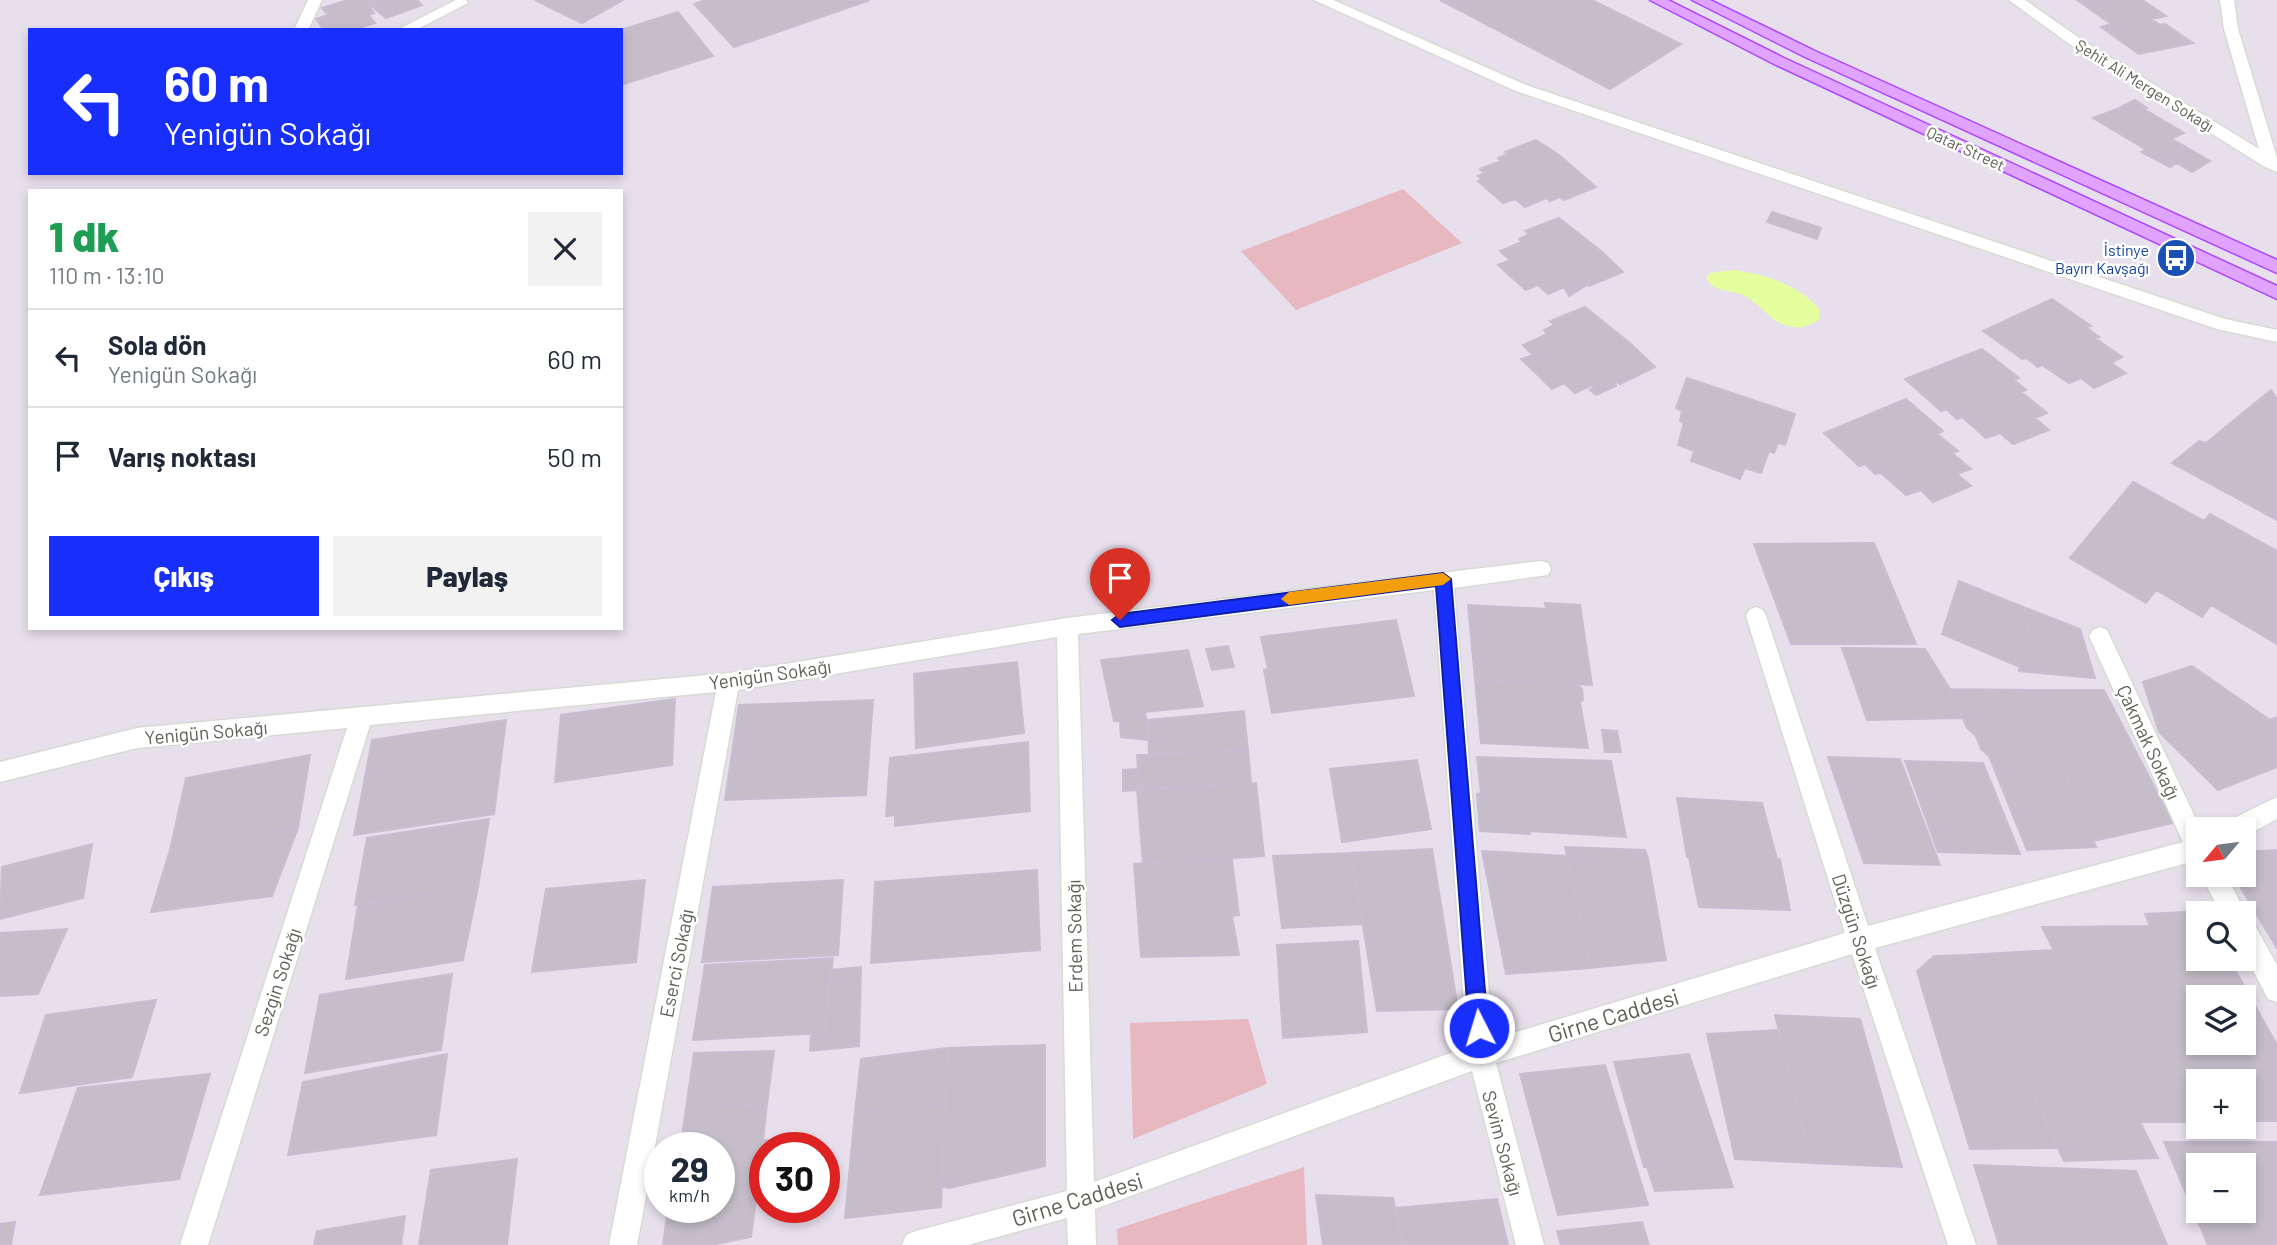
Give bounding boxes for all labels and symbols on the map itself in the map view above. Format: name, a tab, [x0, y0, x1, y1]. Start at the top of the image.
street label: Şehit Ali Mergen Sokağı	[2072, 35, 2218, 135]
street label: Qatar Street	[1924, 122, 2008, 174]
bus stop icon: İstinye Bayırı Kavşağı	[2155, 237, 2197, 279]
place label: İstinye Bayırı Kavşağı	[2055, 240, 2149, 277]
pin	[1090, 548, 1150, 620]
street label: Yenigün Sokağı	[707, 654, 833, 694]
street label: Çakmak Sokağı	[2112, 681, 2186, 803]
street label: Yenigün Sokağı	[144, 715, 268, 749]
north arrow	[2186, 817, 2256, 887]
street label: Düzgün Sokağı	[1828, 871, 1886, 991]
street label: Erdem Sokağı	[1062, 879, 1086, 993]
street label: Eserci Sokağı	[654, 907, 698, 1019]
street label: Sezgin Sokağı	[249, 925, 305, 1039]
street label: Girne Caddesi	[1544, 982, 1682, 1048]
position arrow	[1442, 991, 1516, 1065]
street label: Sevim Sokağı	[1478, 1088, 1528, 1198]
speed limit sign: 30	[749, 1132, 840, 1223]
street label: Girne Caddesi	[1008, 1166, 1146, 1232]

